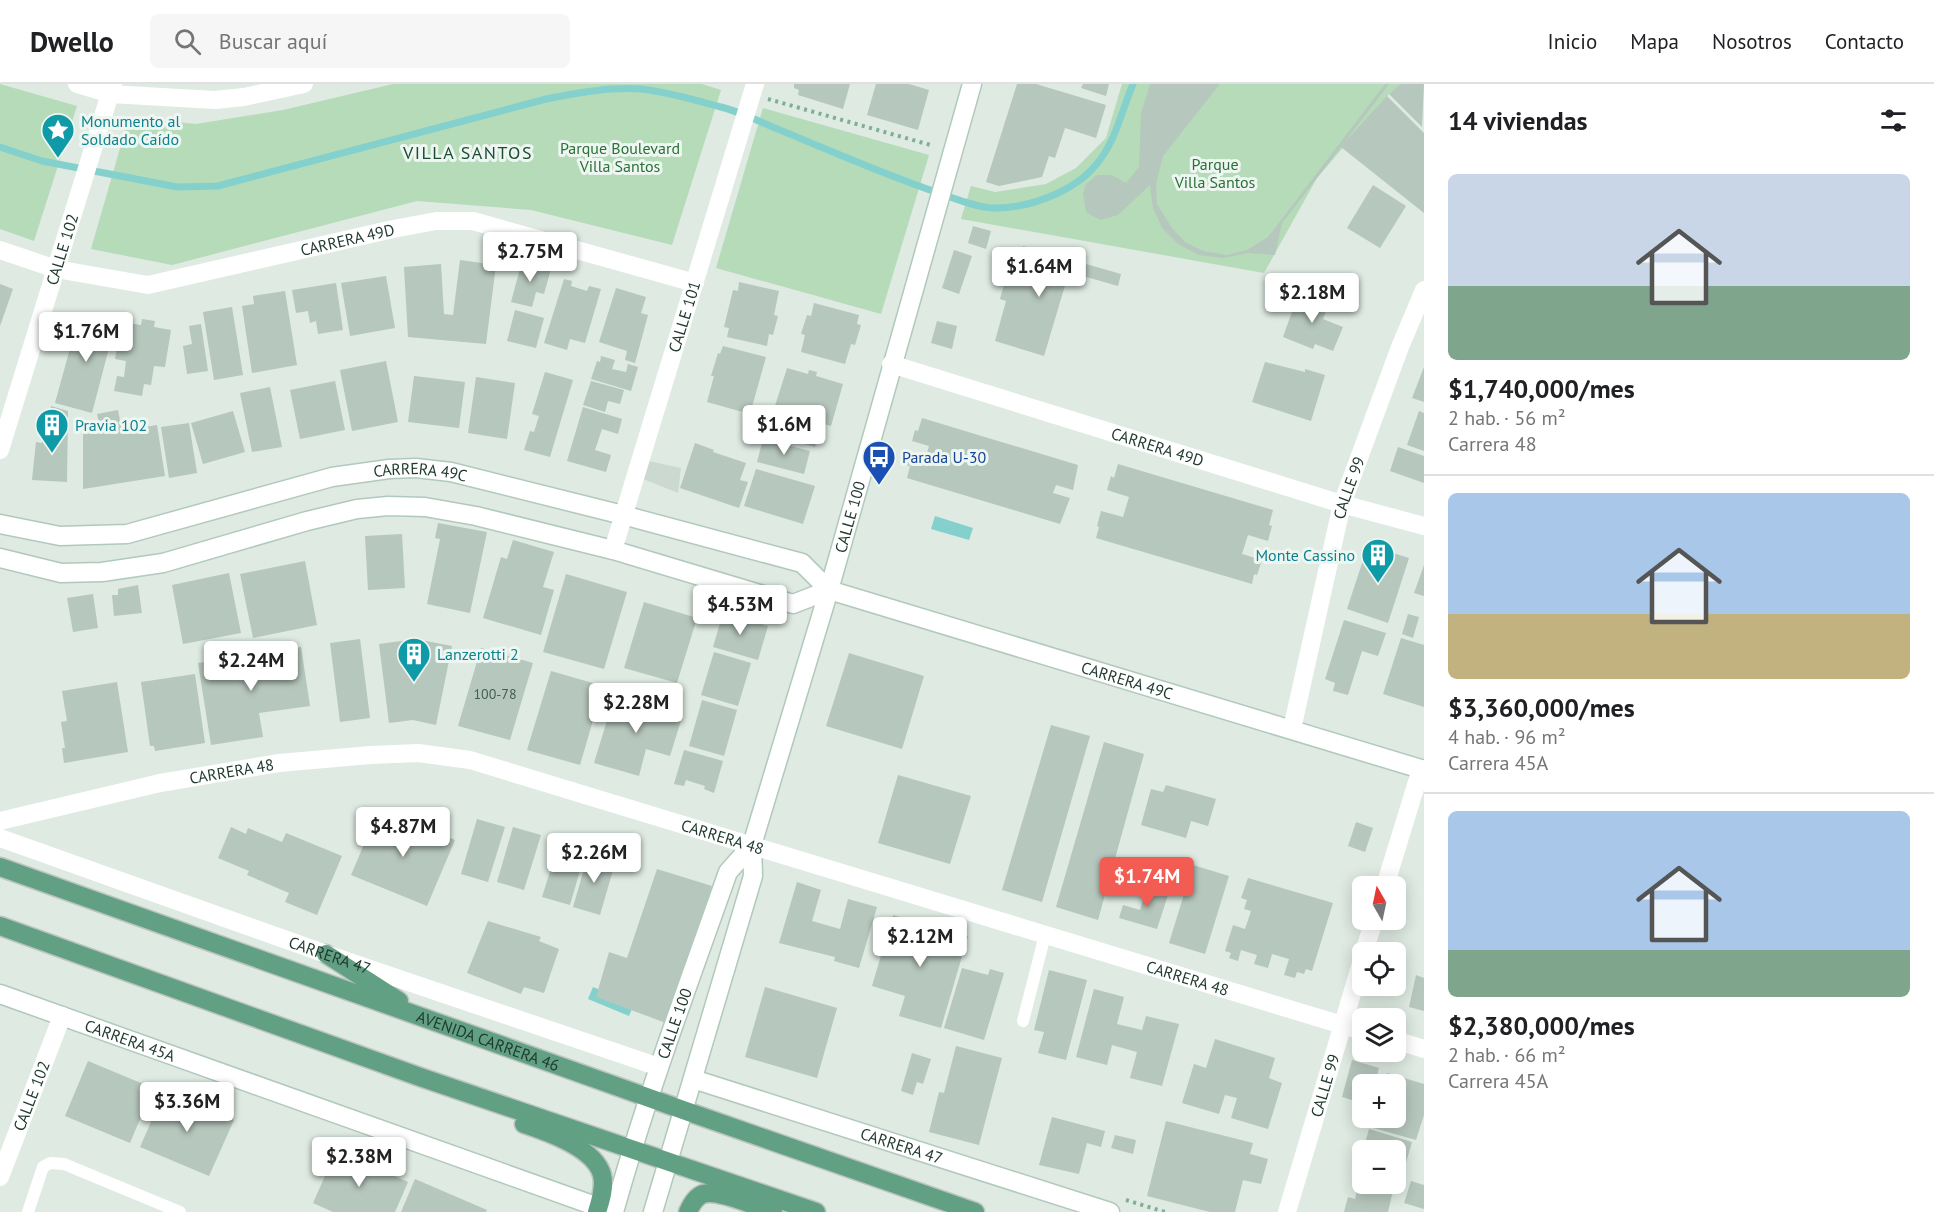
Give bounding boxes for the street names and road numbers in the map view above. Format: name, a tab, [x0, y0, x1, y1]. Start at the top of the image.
street label: CALLE 102	[42, 211, 82, 288]
street label: CARRERA 49D	[298, 219, 396, 260]
street label: CALLE 101	[664, 278, 704, 355]
street label: CARRERA 49D	[1109, 423, 1206, 470]
street label: CALLE 99	[1329, 454, 1369, 521]
street label: CARRERA 49C	[372, 458, 469, 486]
street label: CALLE 100	[830, 478, 869, 555]
street label: CARRERA 49C	[1079, 657, 1175, 703]
street label: CARRERA 48	[188, 754, 275, 788]
street label: CARRERA 48	[679, 815, 766, 859]
street label: CARRERA 47	[286, 932, 373, 978]
street label: CARRERA 48	[1144, 956, 1231, 1000]
street label: CALLE 100	[653, 985, 696, 1061]
street label: AVENIDA CARRERA 46	[414, 1006, 562, 1075]
street label: CARRERA 45A	[82, 1015, 179, 1066]
street label: CALLE 99	[1306, 1051, 1344, 1119]
street label: CALLE 102	[9, 1058, 54, 1134]
street label: CARRERA 47	[858, 1123, 945, 1168]

